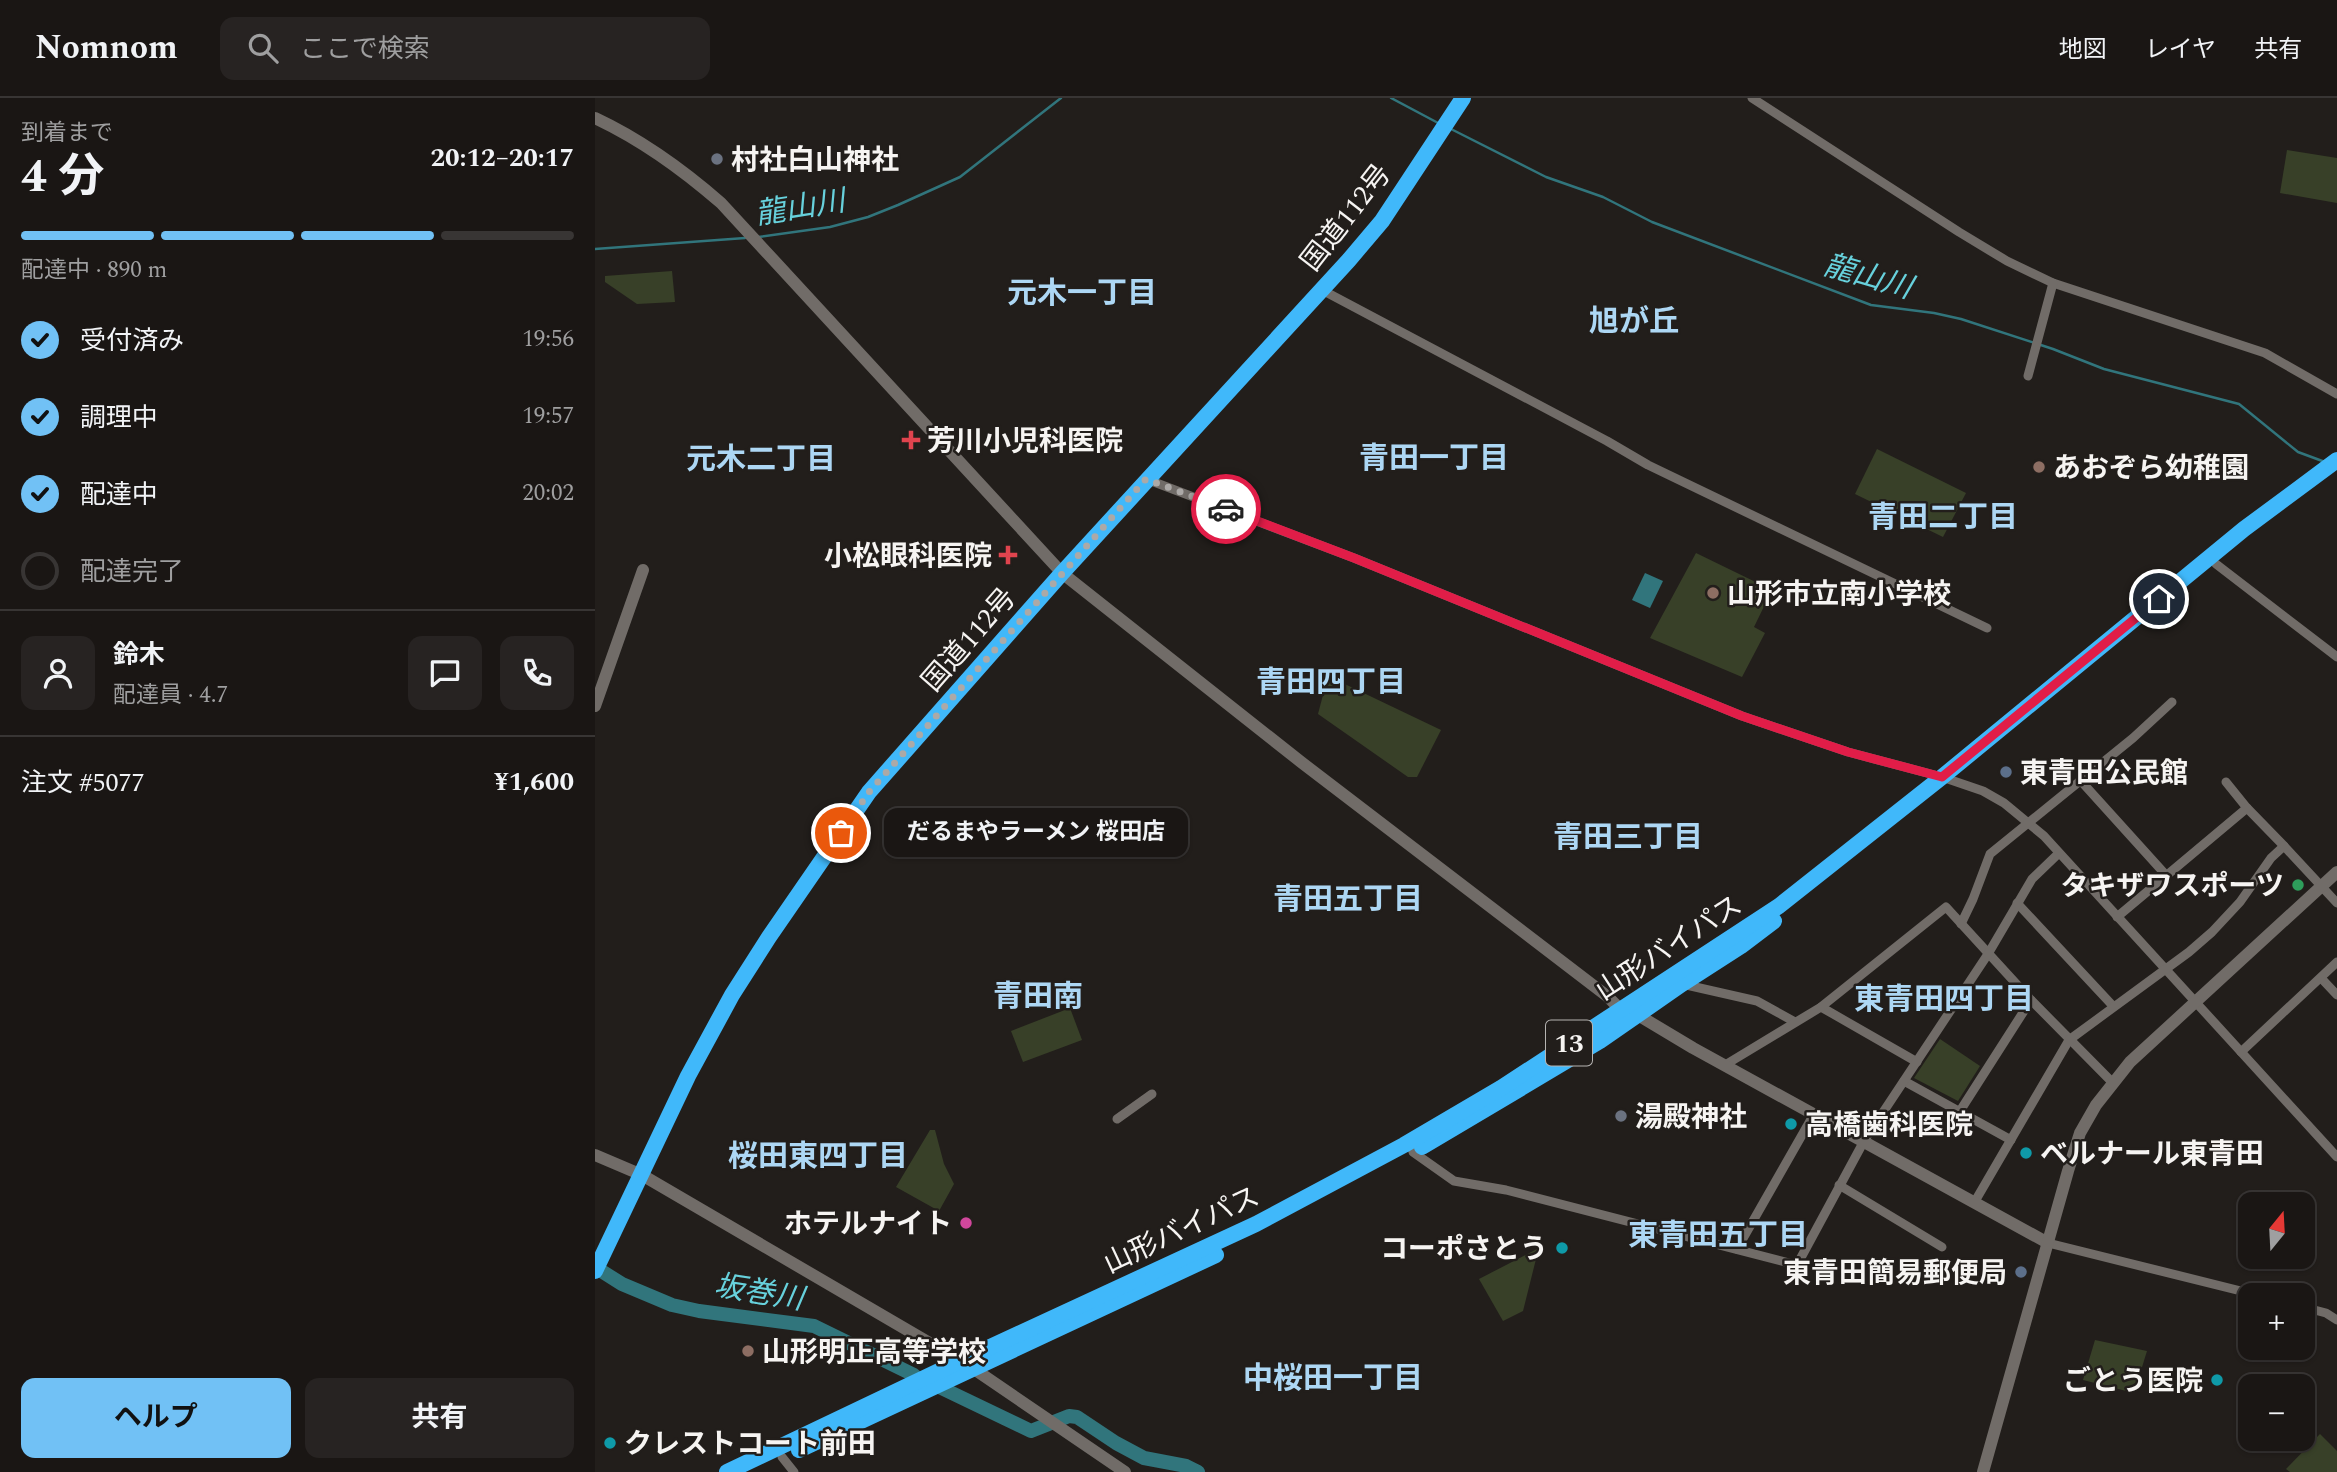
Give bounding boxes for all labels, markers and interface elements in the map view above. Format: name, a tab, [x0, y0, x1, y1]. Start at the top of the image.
search box	[220, 17, 710, 80]
text: Nomnom	[35, 23, 178, 73]
icon: search	[244, 29, 282, 67]
text: ここで検索	[300, 29, 430, 69]
text: 地図	[2059, 32, 2107, 68]
text: レイヤ	[2145, 32, 2216, 68]
text: 共有	[2254, 32, 2302, 68]
text: 到着まで	[21, 116, 113, 151]
text: 20:12–20:17	[430, 138, 574, 178]
place label: 村社白山神社	[731, 139, 899, 182]
text: 4 分	[21, 142, 104, 212]
marker: 村社白山神社	[709, 151, 725, 167]
street label: 国道112号	[1290, 155, 1402, 281]
water label: 龍山川	[752, 178, 851, 238]
water label: 龍山川	[1818, 242, 1920, 312]
text: 配達中 · 890 m	[21, 253, 167, 288]
district label: 元木一丁目	[1007, 271, 1157, 317]
district label: 旭が丘	[1589, 299, 1679, 345]
icon: check	[21, 321, 59, 359]
text: 受付済み	[80, 321, 184, 361]
text: 19:56	[522, 322, 574, 357]
icon: check	[21, 398, 59, 436]
text: 調理中	[80, 398, 158, 438]
text: 19:57	[522, 399, 574, 434]
place label: 芳川小児科医院	[927, 420, 1123, 463]
marker: 芳川小児科医院	[901, 430, 921, 450]
district label: 青田一丁目	[1359, 436, 1509, 482]
district label: 元木二丁目	[686, 437, 836, 483]
place label: あおぞら幼稚園	[2053, 447, 2249, 490]
marker: あおぞら幼稚園	[2031, 459, 2047, 475]
courier	[1191, 474, 1261, 544]
icon: check	[21, 475, 59, 513]
text: 配達中	[80, 475, 158, 515]
text: 20:02	[522, 476, 574, 511]
icon: car	[1207, 490, 1245, 528]
district label: 青田二丁目	[1868, 495, 2018, 541]
place label: 小松眼科医院	[824, 535, 992, 578]
marker: 小松眼科医院	[998, 545, 1018, 565]
text: 配達完了	[80, 552, 184, 592]
pin	[2129, 569, 2189, 629]
place label: 山形市立南小学校	[1727, 573, 1951, 616]
street label: 国道112号	[912, 578, 1027, 702]
icon: home	[2140, 580, 2178, 618]
marker: 山形市立南小学校	[1705, 585, 1721, 601]
text: 鈴木	[113, 635, 165, 675]
button: person	[21, 636, 95, 710]
button: chat	[408, 636, 482, 710]
button: phone	[500, 636, 574, 710]
district label: 青田四丁目	[1256, 660, 1406, 706]
text: 配達員 · 4.7	[113, 678, 228, 713]
place label: 東青田公民館	[2020, 752, 2188, 795]
text: ¥1,600	[494, 762, 574, 802]
text: 注文 #5077	[21, 763, 145, 803]
marker: 東青田公民館	[1998, 764, 2014, 780]
pin	[811, 803, 871, 863]
callout: だるまやラーメン 桜田店	[883, 808, 1187, 858]
icon: bag	[822, 814, 860, 852]
text: だるまやラーメン 桜田店	[907, 815, 1165, 850]
district label: 青田三丁目	[1553, 815, 1703, 861]
place label: タキザワスポーツ	[2061, 865, 2284, 908]
district label: 青田五丁目	[1273, 877, 1423, 923]
marker: タキザワスポーツ	[2290, 877, 2306, 893]
street label: 山形バイパス	[1587, 885, 1751, 1012]
district label: 青田南	[993, 974, 1083, 1020]
district label: 東青田四丁目	[1854, 977, 2034, 1023]
road number: 13	[1546, 1020, 1592, 1066]
place label: 湯殿神社	[1635, 1096, 1747, 1139]
place label: 高橋歯科医院	[1805, 1104, 1973, 1147]
marker: 湯殿神社	[1613, 1108, 1629, 1124]
marker: 高橋歯科医院	[1783, 1116, 1799, 1132]
place label: ベルナール東青田	[2040, 1133, 2264, 1176]
district label: 桜田東四丁目	[728, 1134, 908, 1180]
marker: ベルナール東青田	[2018, 1145, 2034, 1161]
street label: 山形バイパス	[1097, 1175, 1267, 1285]
north arrow	[2238, 1192, 2315, 1269]
map controls	[2238, 1192, 2315, 1451]
place label: ホテルナイト	[784, 1203, 952, 1246]
district label: 東青田五丁目	[1628, 1213, 1808, 1259]
marker: ホテルナイト	[958, 1215, 974, 1231]
place label: コーポさとう	[1380, 1228, 1548, 1271]
marker: コーポさとう	[1554, 1240, 1570, 1256]
place label: 東青田簡易郵便局	[1783, 1252, 2007, 1295]
water label: 坂巻川	[711, 1263, 810, 1323]
marker: 東青田簡易郵便局	[2013, 1264, 2029, 1280]
button: +	[2238, 1283, 2315, 1360]
place label: 山形明正高等学校	[762, 1331, 986, 1374]
marker: 山形明正高等学校	[740, 1343, 756, 1359]
district label: 中桜田一丁目	[1243, 1356, 1423, 1402]
place label: ごとう医院	[2063, 1360, 2203, 1403]
marker: ごとう医院	[2209, 1372, 2225, 1388]
button: −	[2238, 1374, 2315, 1451]
button: ヘルプ	[21, 1378, 291, 1458]
button: 共有	[305, 1378, 574, 1458]
place label: クレストコート前田	[624, 1423, 876, 1466]
marker: クレストコート前田	[602, 1435, 618, 1451]

